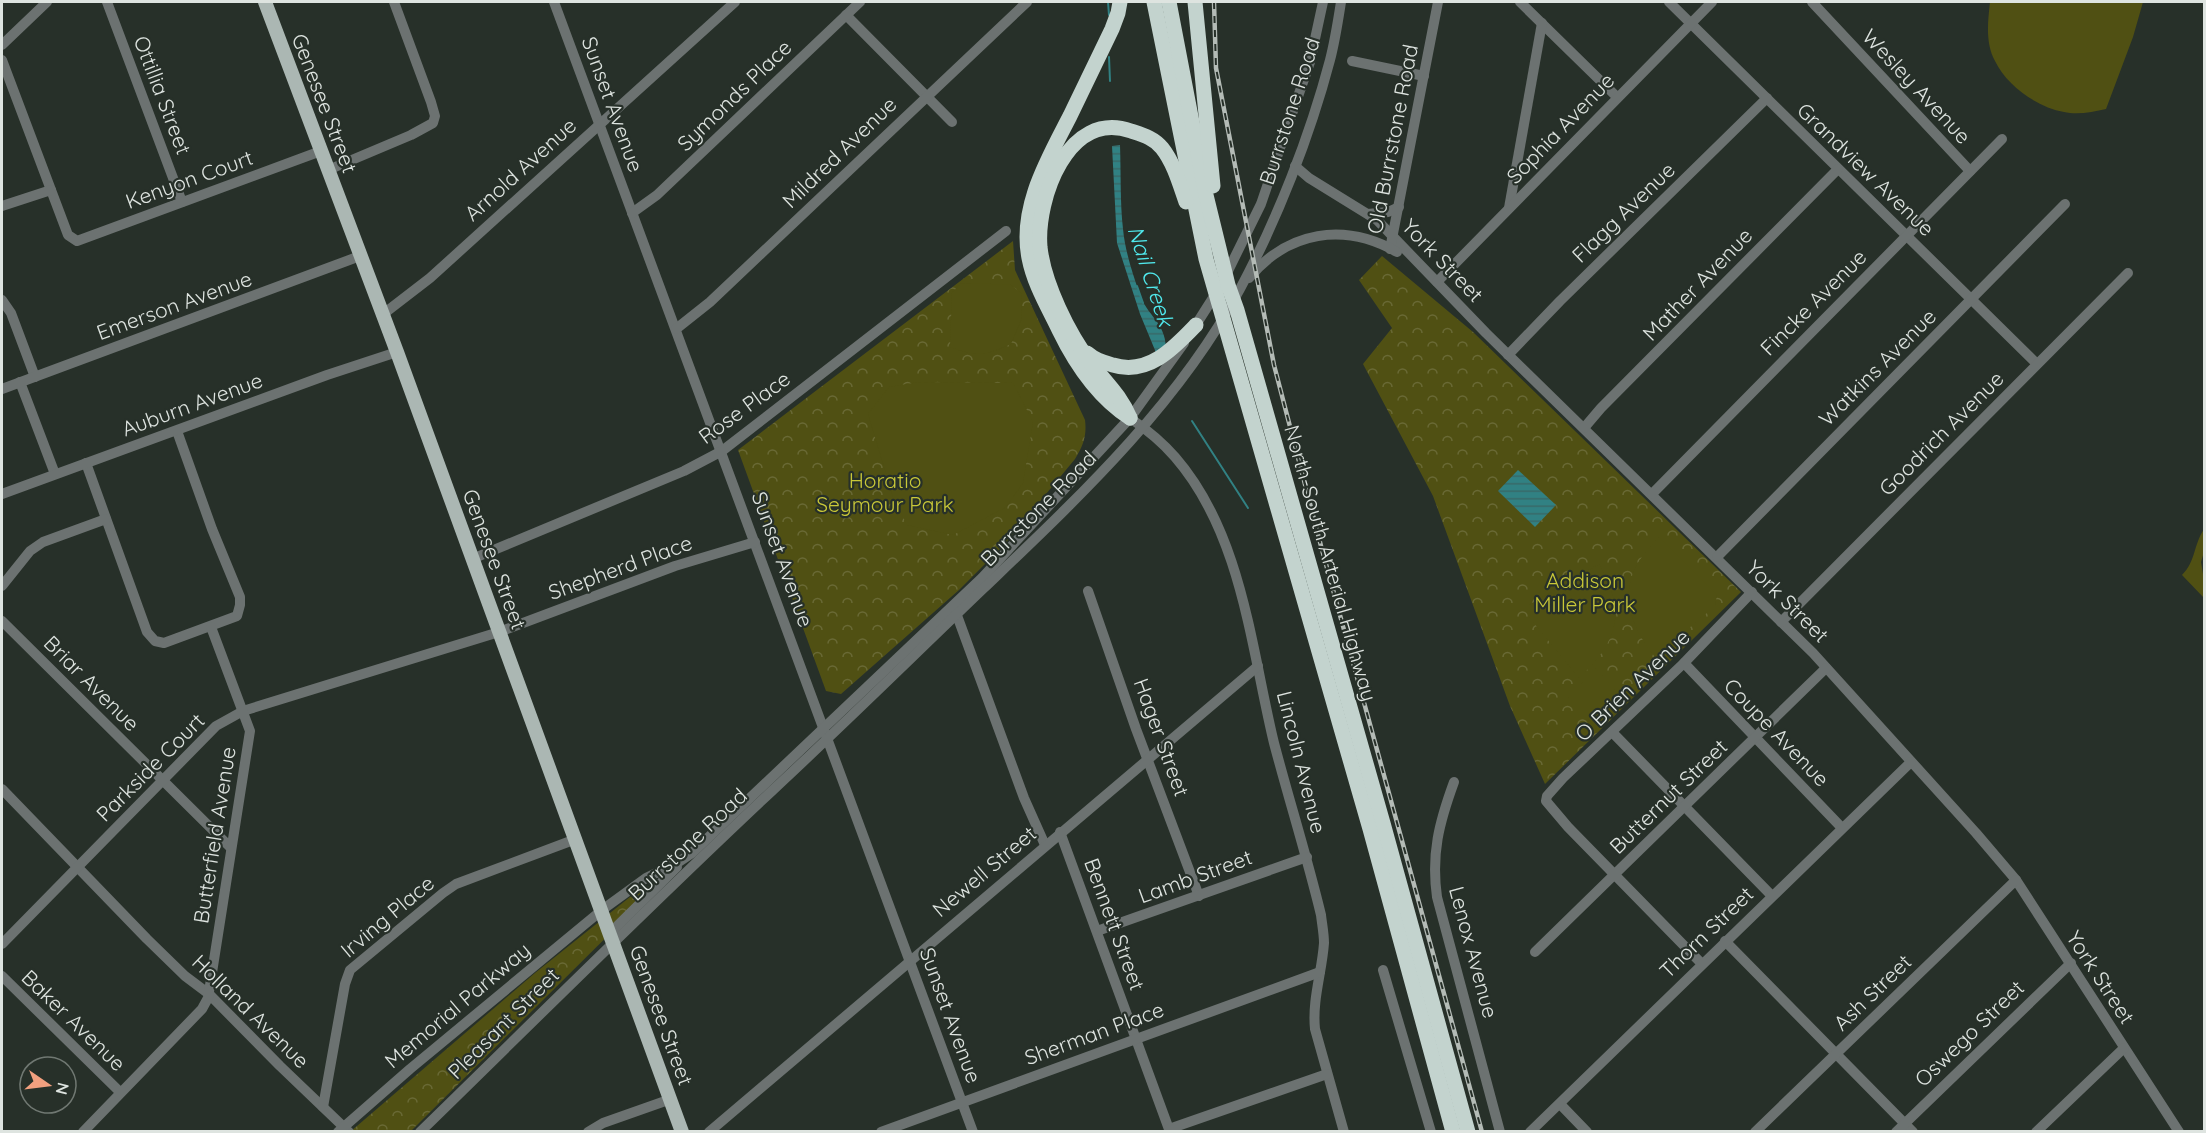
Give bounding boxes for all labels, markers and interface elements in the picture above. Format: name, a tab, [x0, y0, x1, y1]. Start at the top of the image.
street label: Wesley Avenue	[1857, 23, 1977, 149]
street label: Genesee Street	[286, 30, 364, 176]
street label: Ottillia Street	[128, 32, 198, 158]
street label: Sunset Avenue	[576, 33, 650, 175]
street label: Symonds Place	[671, 34, 797, 156]
street label: Burrstone Road	[1253, 34, 1325, 188]
street label: Old Burrstone Road	[1361, 42, 1423, 236]
street label: Sophia Avenue	[1501, 67, 1619, 189]
street label: Mildred Avenue	[776, 91, 902, 213]
street label: Grandview Avenue	[1792, 97, 1940, 241]
street label: Arnold Avenue	[459, 112, 581, 226]
street label: Kenyon Court	[122, 144, 256, 214]
street label: Flagg Avenue	[1566, 156, 1680, 268]
street label: York Street	[1397, 213, 1489, 307]
water label: Nail Creek	[1122, 222, 1181, 332]
street label: Mather Avenue	[1637, 222, 1757, 346]
street label: Fincke Avenue	[1754, 243, 1872, 361]
street label: Emerson Avenue	[93, 265, 255, 345]
street label: Watkins Avenue	[1813, 303, 1941, 431]
street label: Rose Place	[693, 365, 795, 449]
street label: Goodrich Avenue	[1873, 365, 2009, 501]
street label: Auburn Avenue	[118, 367, 266, 441]
street label: North-South Arterial Highway	[1279, 422, 1383, 704]
street label: Burrstone Road	[975, 445, 1101, 571]
park label: Horatio Seymour Park	[816, 467, 954, 517]
street label: Genesee Street	[458, 485, 532, 633]
street label: Sunset Avenue	[746, 488, 820, 630]
street label: Shepherd Place	[545, 529, 695, 605]
street label: York Street	[1741, 554, 1835, 648]
park label: Addison Miller Park	[1534, 567, 1636, 617]
street label: O Brien Avenue	[1569, 624, 1695, 746]
street label: Briar Avenue	[39, 630, 145, 736]
street label: Coupe Avenue	[1719, 672, 1835, 792]
street label: Hager Street	[1129, 674, 1195, 800]
street label: Lincoln Avenue	[1272, 688, 1332, 836]
street label: Parkside Court	[90, 707, 210, 827]
street label: Butternut Street	[1604, 733, 1732, 859]
street label: Butterfield Avenue	[187, 745, 241, 925]
street label: Burrstone Road	[622, 782, 752, 906]
street label: Newell Street	[927, 820, 1041, 922]
street label: Lamb Street	[1135, 843, 1255, 909]
street label: Bennett Street	[1079, 854, 1151, 994]
street label: Irving Place	[335, 869, 439, 963]
street label: Thorn Street	[1654, 881, 1758, 983]
street label: Lenox Avenue	[1444, 883, 1504, 1021]
street label: York Street	[2061, 925, 2141, 1029]
street label: Memorial Parkway	[379, 937, 535, 1073]
street label: Genesee Street	[625, 941, 699, 1089]
street label: Sunset Avenue	[914, 944, 988, 1086]
street label: Ash Street	[1828, 948, 1916, 1036]
street label: Holland Avenue	[187, 949, 315, 1073]
street label: Pleasant Street	[442, 962, 564, 1084]
street label: Baker Avenue	[17, 964, 131, 1076]
street label: Oswego Street	[1909, 974, 2029, 1092]
street label: Sherman Place	[1021, 996, 1167, 1070]
north arrow	[18, 1055, 78, 1115]
text: N	[51, 1081, 74, 1097]

